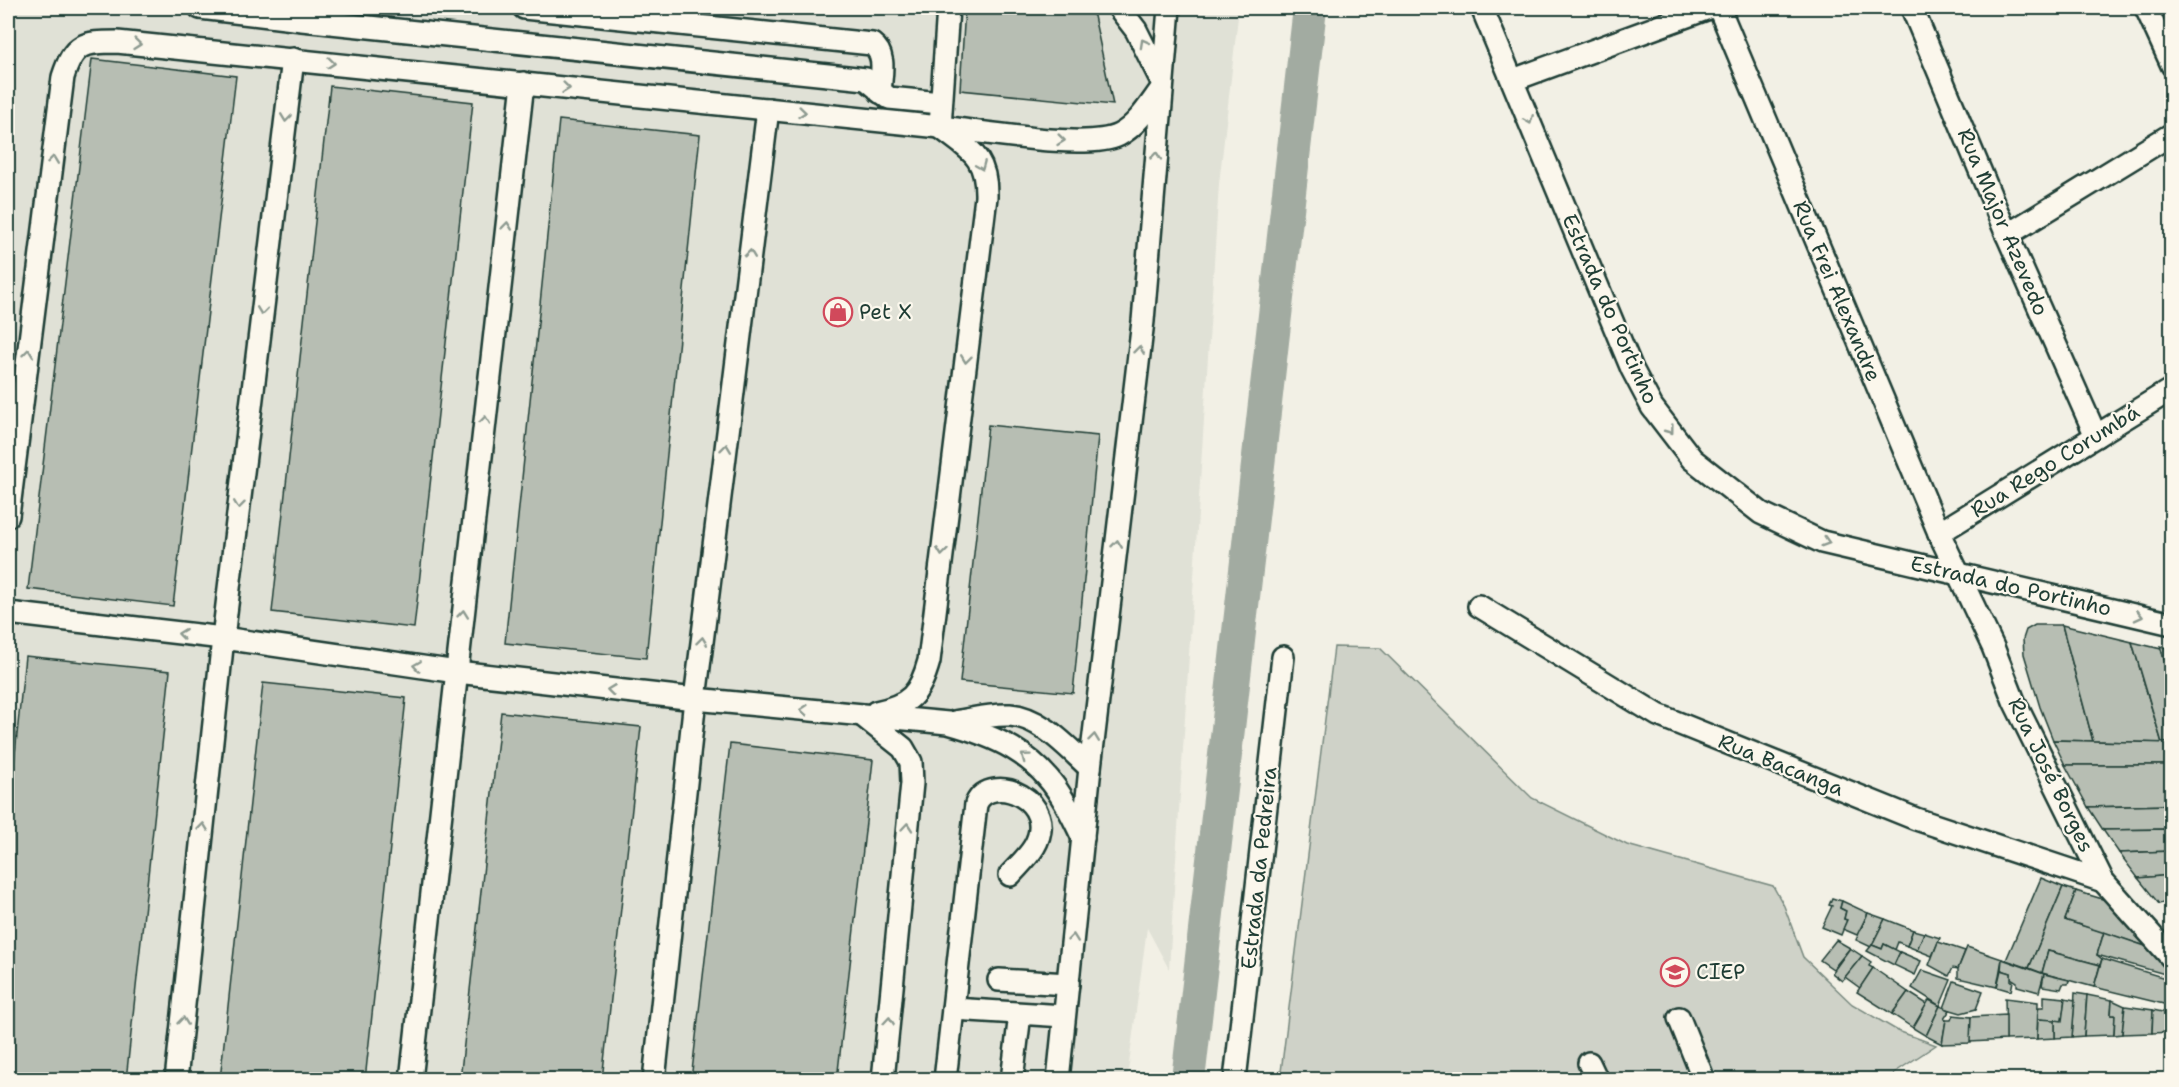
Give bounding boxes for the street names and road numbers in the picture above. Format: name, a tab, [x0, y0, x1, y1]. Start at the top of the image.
street label: Rua Major Azevedo	[1951, 124, 2055, 320]
street label: Rua Frei Alexandre	[1786, 196, 1888, 386]
street label: Estrada do Portinho	[1555, 209, 1665, 409]
street label: Rua Rego Corumbá	[1965, 398, 2145, 524]
street label: Estrada do Portinho	[1908, 549, 2114, 623]
street label: Rua José Borges	[2001, 693, 2101, 857]
street label: Rua Bacanga	[1714, 727, 1848, 803]
street label: Estrada da Pedreira	[1234, 765, 1284, 971]

